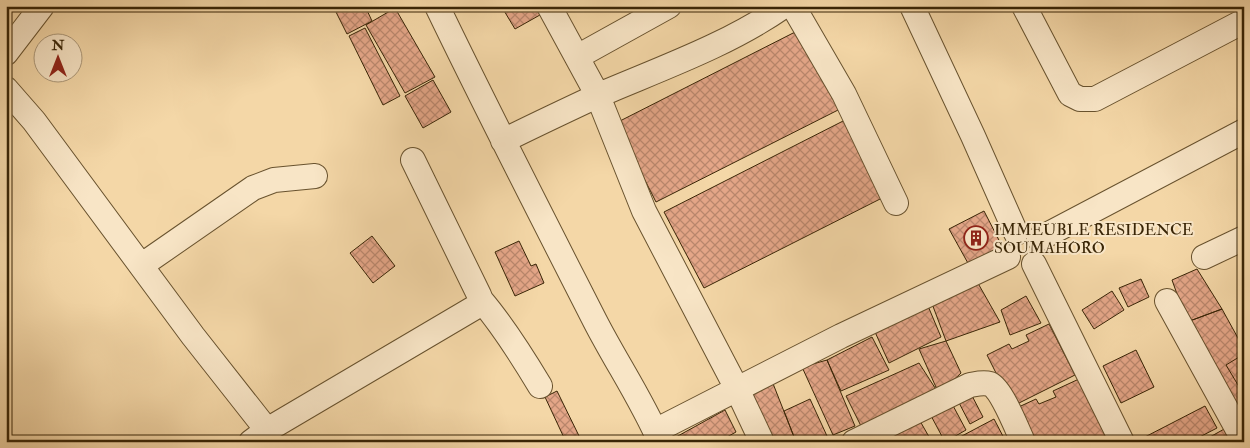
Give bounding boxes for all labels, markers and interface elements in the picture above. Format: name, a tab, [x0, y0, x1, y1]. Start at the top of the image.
north arrow	[32, 32, 82, 82]
text: N	[51, 37, 65, 54]
place label: IMMEUBLE RESIDENCE SOUMAHORO	[994, 220, 1193, 258]
building icon: IMMEUBLE RESIDENCE SOUMAHORO	[963, 225, 989, 251]

